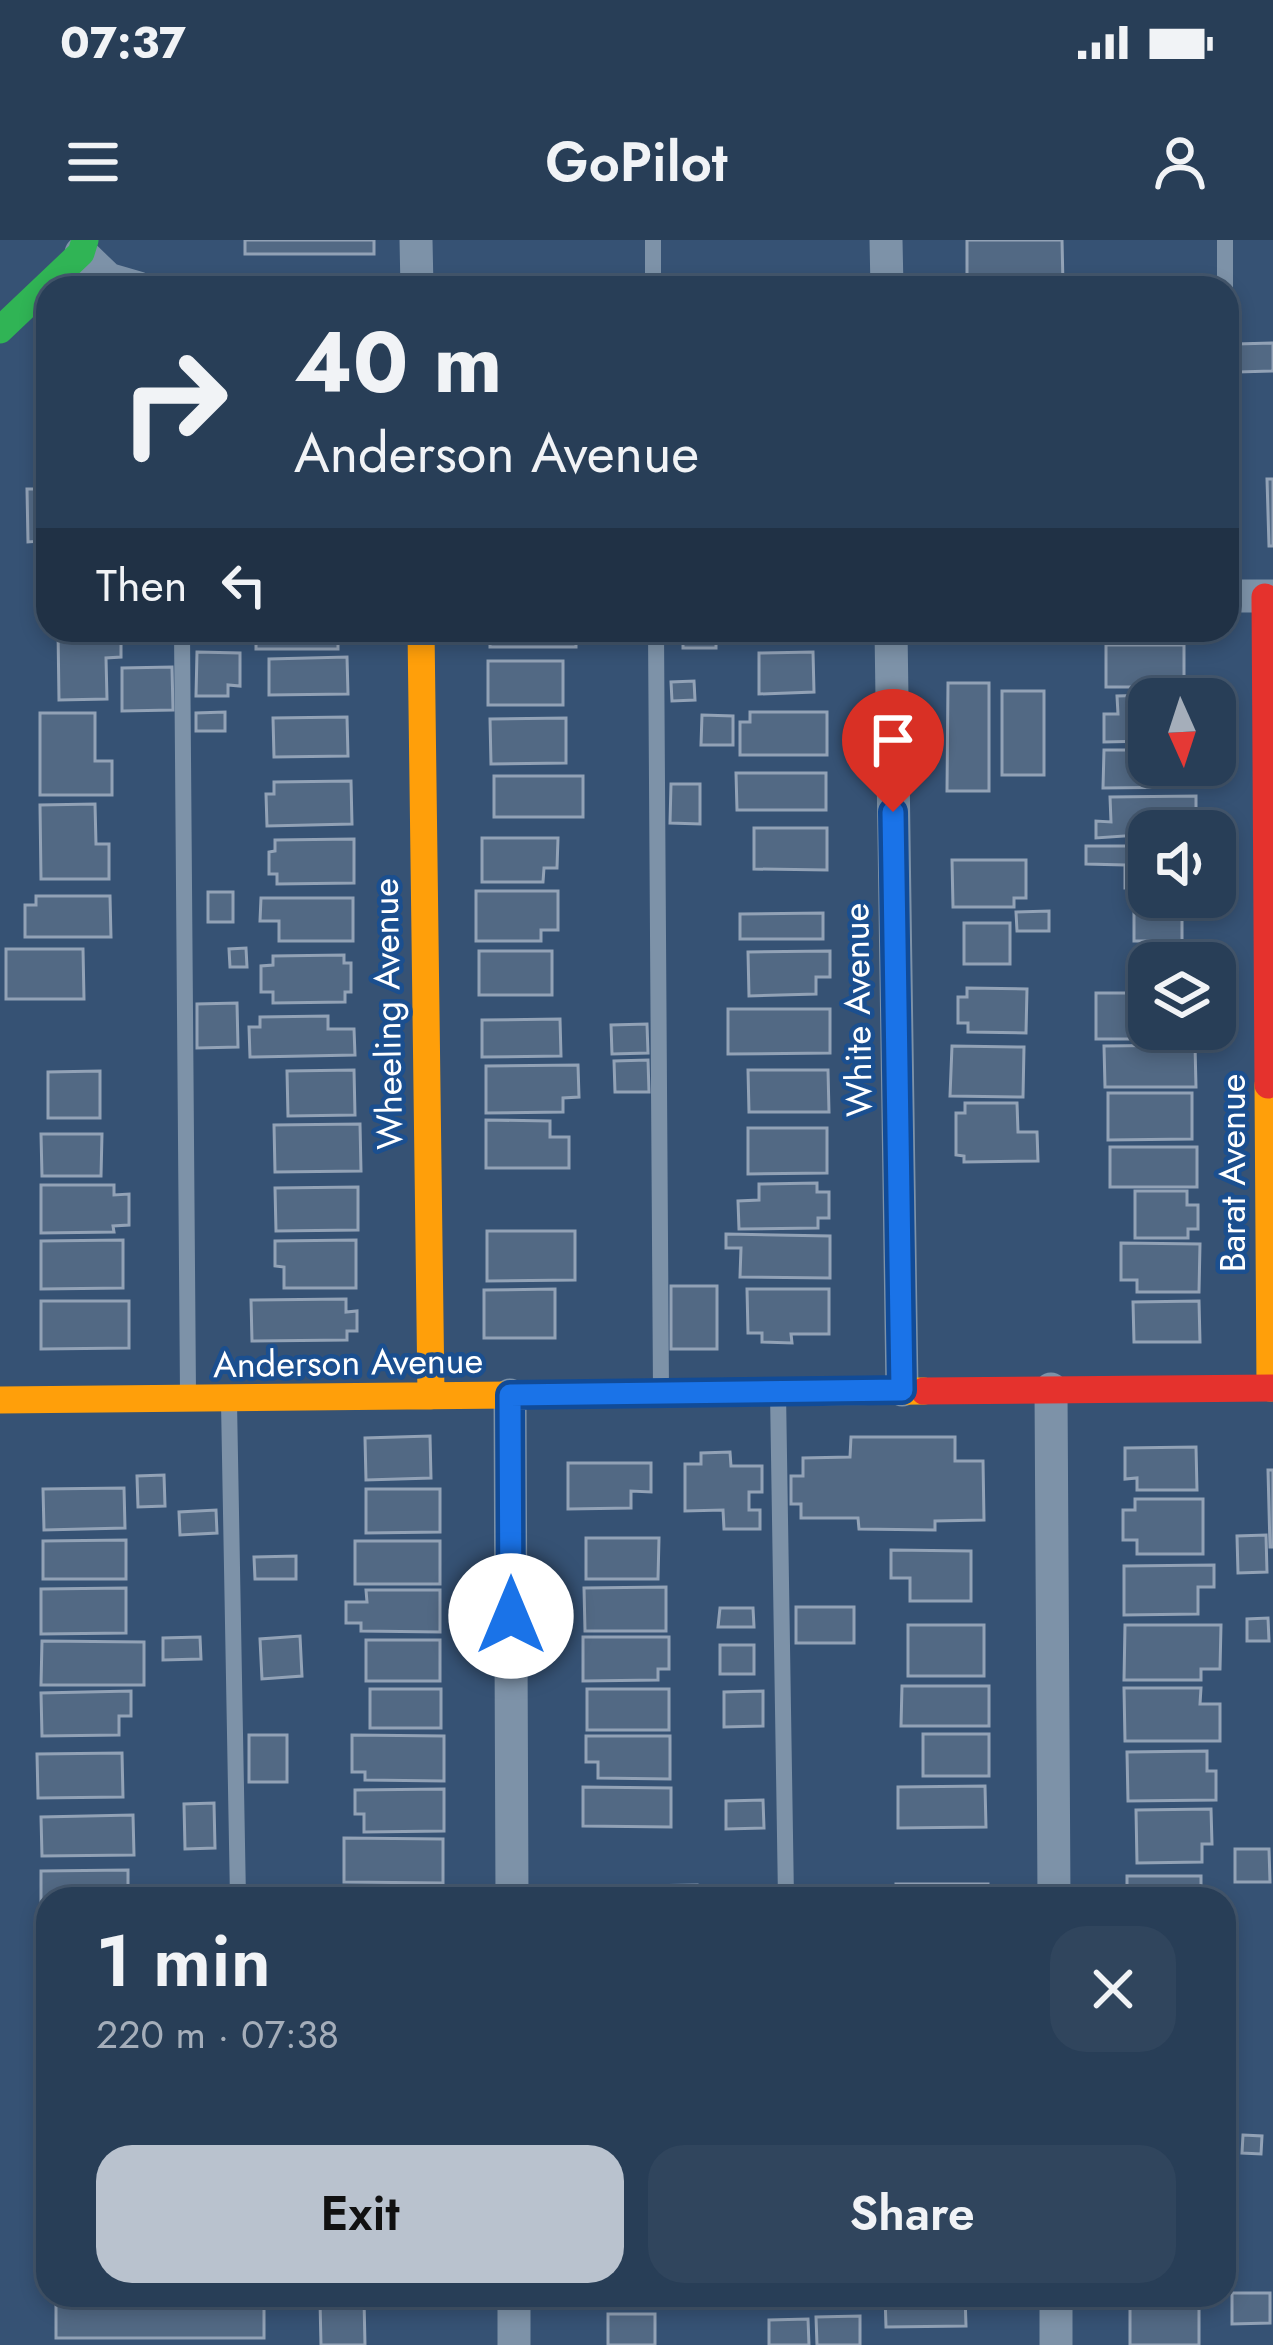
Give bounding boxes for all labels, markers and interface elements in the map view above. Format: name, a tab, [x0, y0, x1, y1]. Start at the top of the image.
text: 07:37	[60, 10, 186, 75]
text: GoPilot	[545, 123, 728, 201]
icon: menu	[60, 129, 126, 195]
icon: person	[1147, 129, 1213, 195]
text: 40 m	[294, 302, 502, 424]
icon: right	[96, 324, 252, 480]
text: Anderson Avenue	[294, 414, 699, 492]
icon: left	[211, 552, 277, 618]
text: Then	[96, 553, 187, 618]
north arrow	[1128, 678, 1236, 786]
map controls	[1128, 678, 1236, 1050]
pin	[842, 689, 944, 812]
icon: arrive	[860, 707, 926, 773]
button: sound	[1128, 810, 1236, 918]
street label: Wheeling Avenue	[359, 878, 415, 1150]
street label: White Avenue	[829, 903, 885, 1117]
button: layers	[1128, 942, 1236, 1050]
street label: Barat Avenue	[1206, 1074, 1258, 1272]
street label: Anderson Avenue	[213, 1334, 483, 1390]
position arrow	[448, 1553, 574, 1679]
text: 1 min	[96, 1909, 271, 2013]
button: close	[1050, 1926, 1176, 2052]
text: 220 m · 07:38	[96, 2006, 339, 2063]
button: Exit	[96, 2145, 624, 2283]
button: Share	[648, 2145, 1176, 2283]

